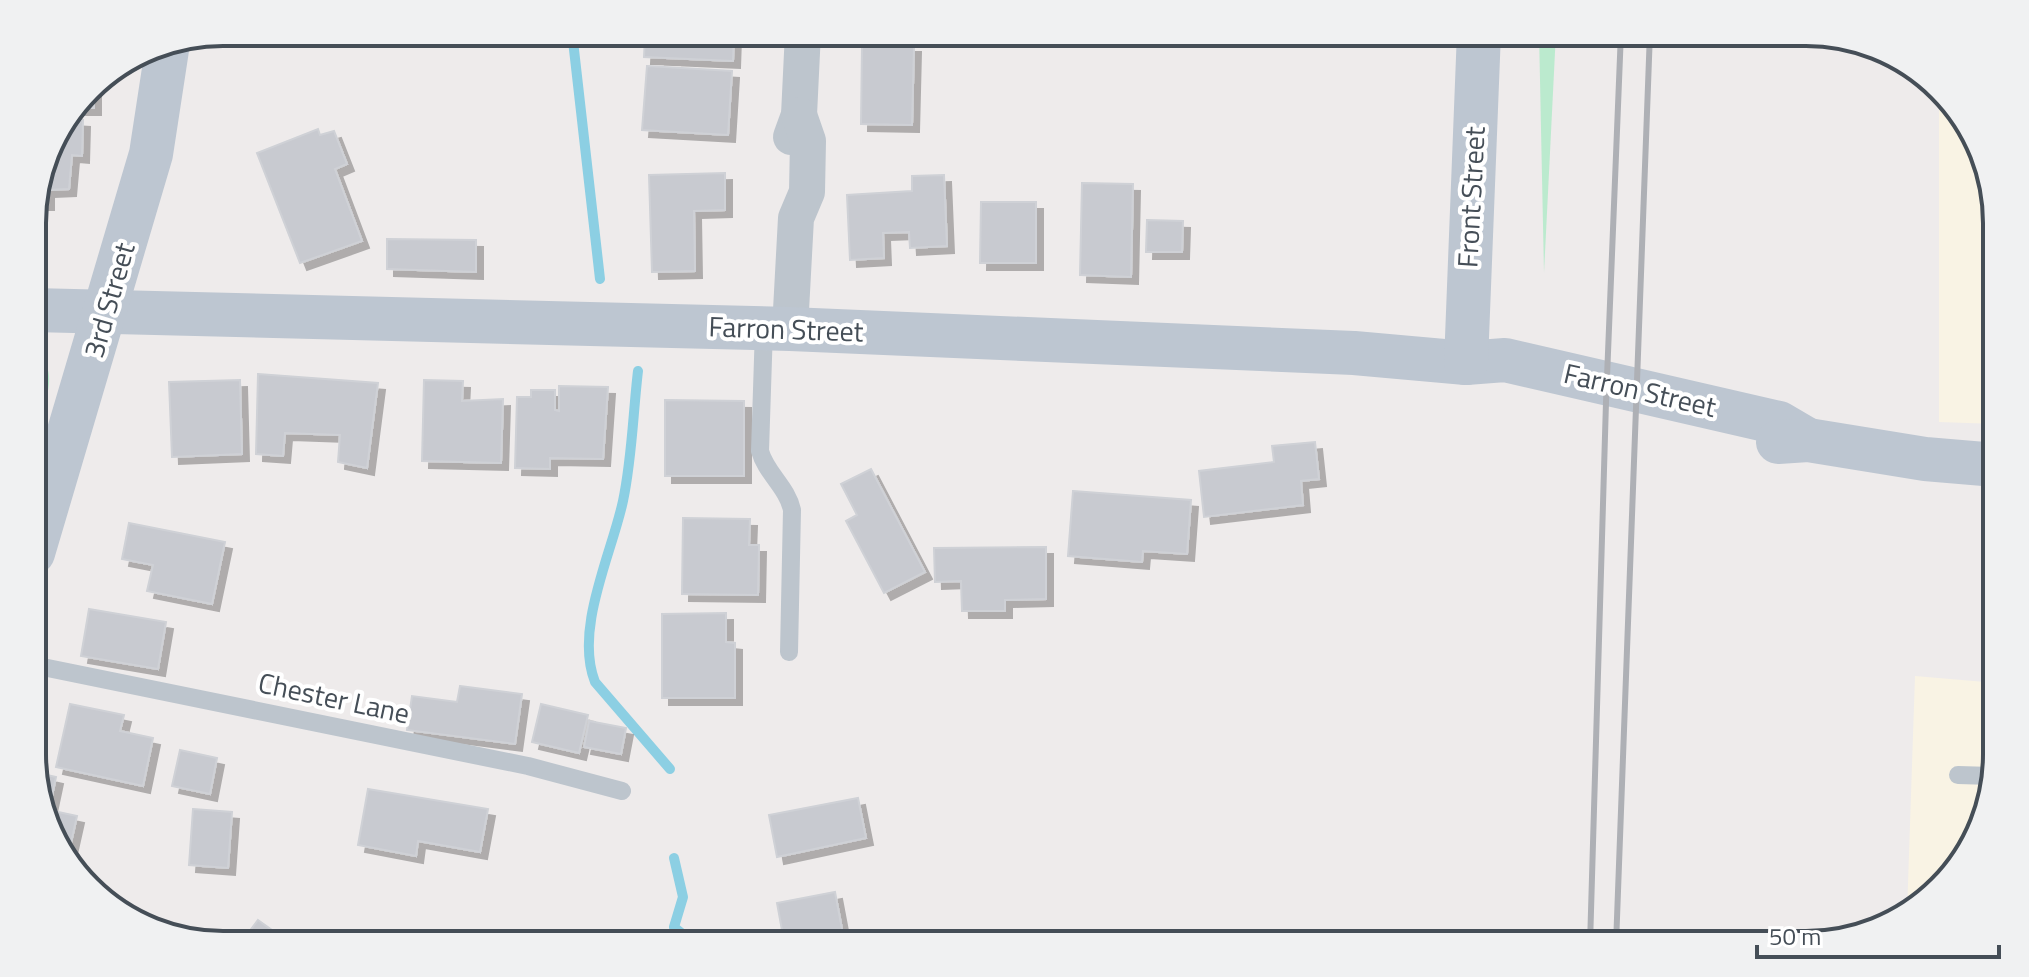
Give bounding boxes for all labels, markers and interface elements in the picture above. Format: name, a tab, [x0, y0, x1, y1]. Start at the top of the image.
street label: Front Street	[1445, 125, 1496, 269]
street label: 3rd Street	[72, 237, 146, 363]
street label: Farron Street	[708, 304, 864, 353]
street label: Farron Street	[1560, 351, 1721, 428]
street label: Chester Lane	[254, 660, 414, 735]
scale bar	[1757, 909, 1999, 959]
text: 50 m	[1769, 918, 1821, 954]

